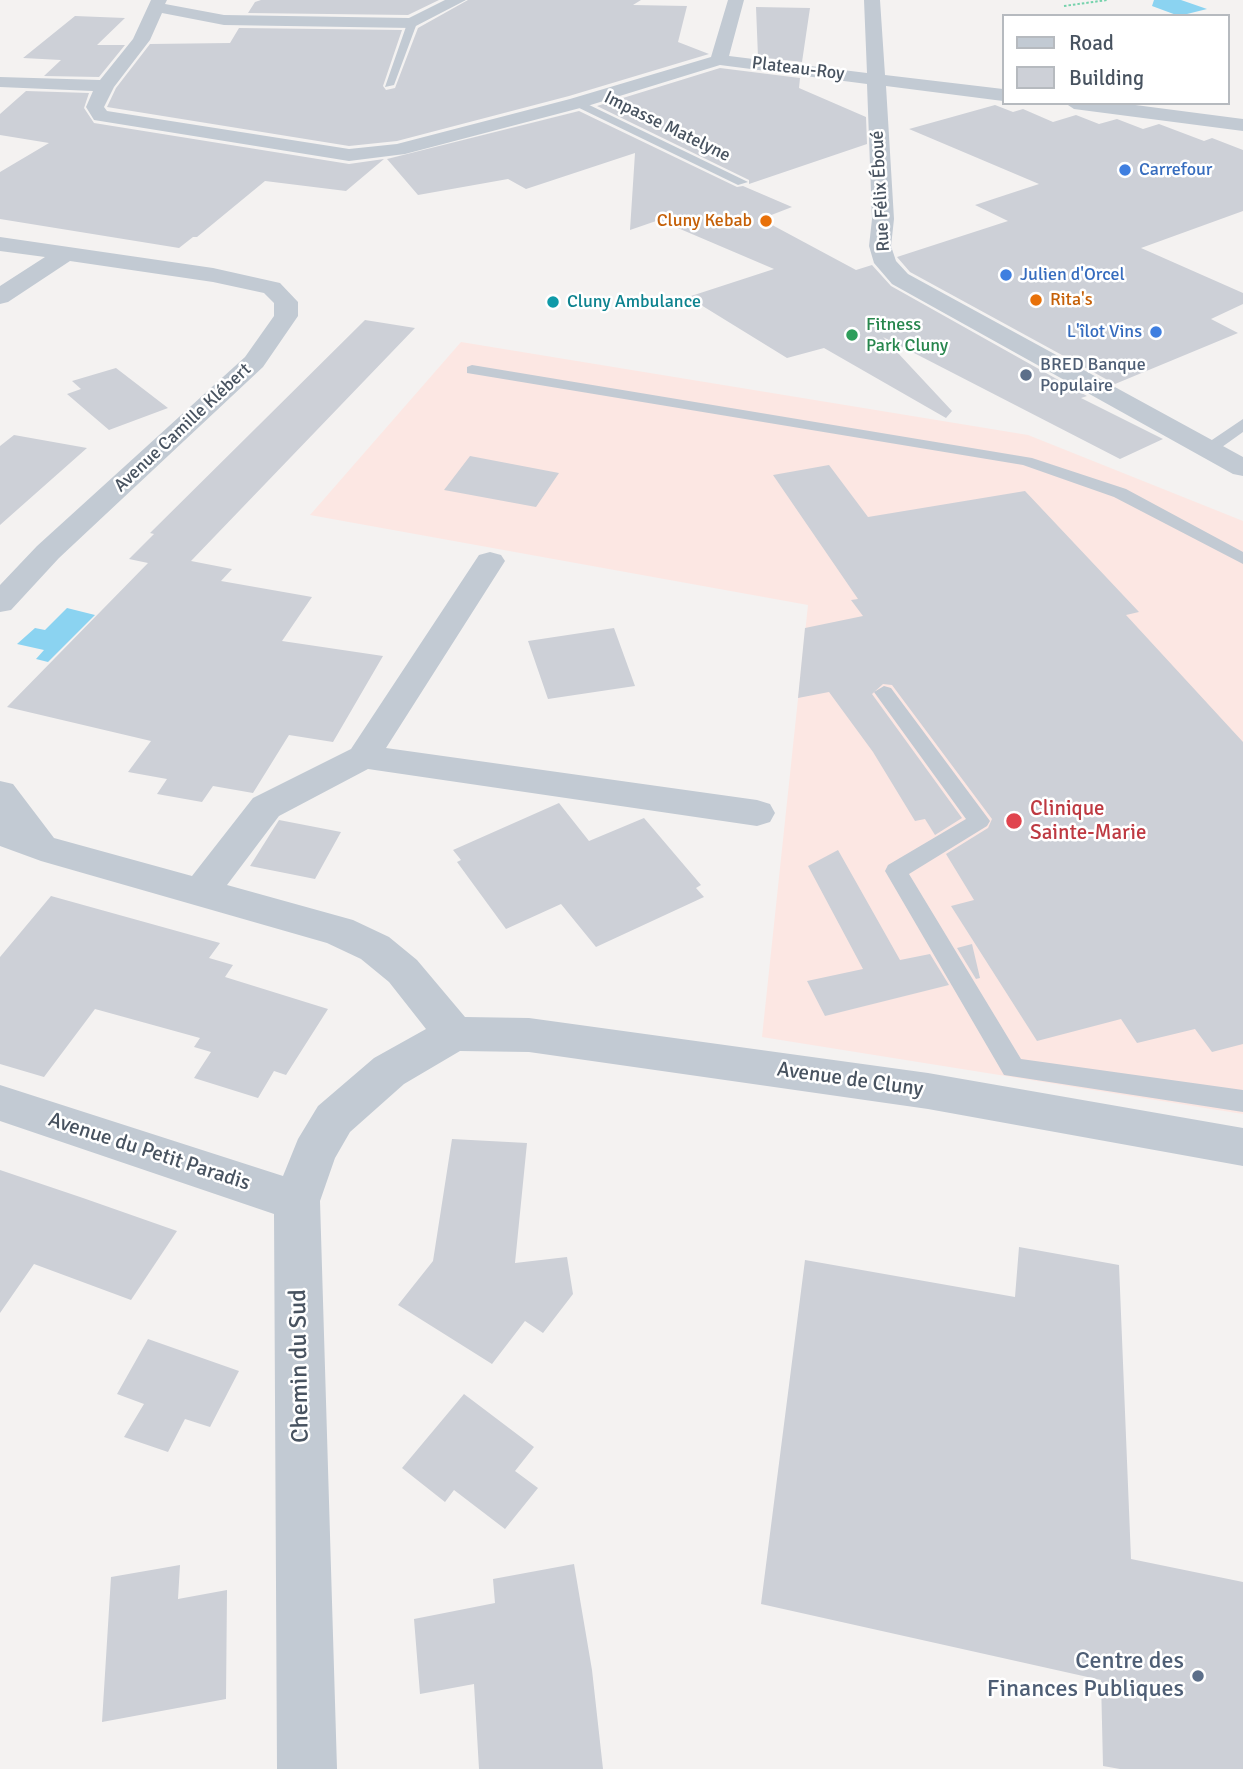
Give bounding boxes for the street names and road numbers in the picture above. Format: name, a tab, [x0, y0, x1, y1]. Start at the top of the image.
street label: Plateau-Roy	[751, 53, 845, 85]
street label: Impasse Matelyne	[600, 87, 734, 167]
street label: Rue Félix Éboué	[867, 130, 895, 252]
street label: Avenue Camille Klébert	[110, 359, 256, 497]
street label: Avenue de Cluny	[775, 1057, 925, 1103]
street label: Avenue du Petit Paradis	[45, 1107, 253, 1197]
street label: Chemin du Sud	[284, 1289, 316, 1443]

